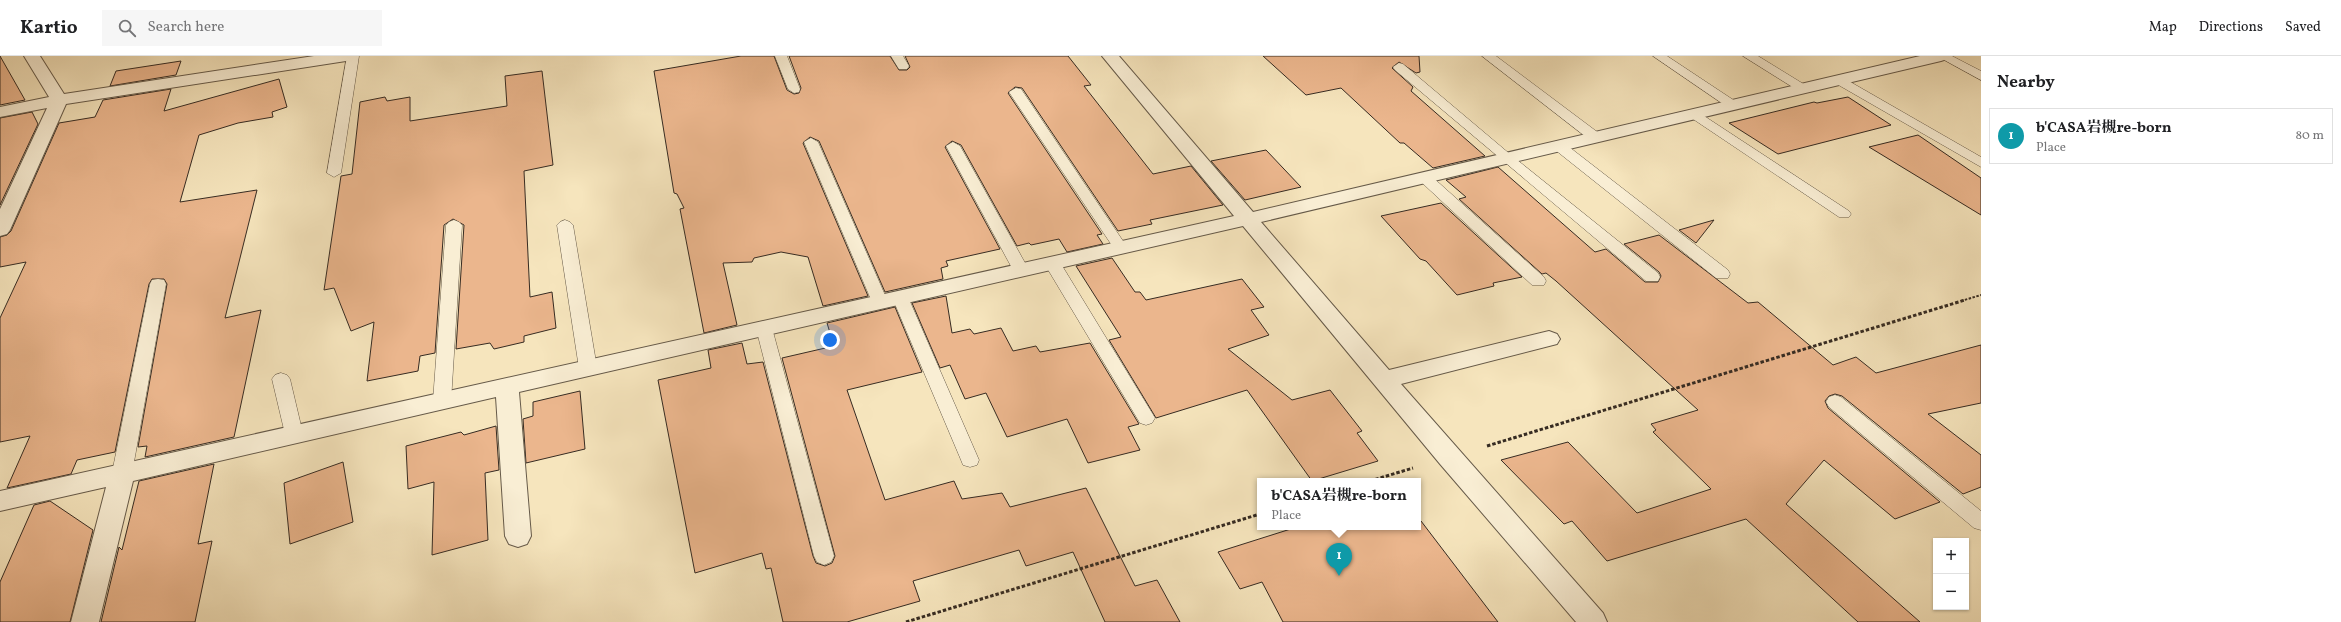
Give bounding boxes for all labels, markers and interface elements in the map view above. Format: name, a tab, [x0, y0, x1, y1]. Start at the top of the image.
search box	[102, 10, 382, 46]
text: Kartio	[20, 15, 78, 41]
icon: search	[116, 17, 138, 39]
text: Search here	[148, 17, 224, 38]
text: Map	[2149, 18, 2177, 37]
text: Directions	[2199, 18, 2263, 37]
text: Saved	[2285, 18, 2321, 37]
text: Nearby	[1997, 71, 2055, 94]
text: b'CASA岩槻re-born	[2036, 118, 2172, 139]
text: 1	[2008, 127, 2014, 145]
text: 80 m	[2295, 127, 2324, 145]
text: Place	[2036, 139, 2066, 157]
your location	[820, 330, 840, 350]
popup	[1257, 478, 1421, 530]
text: b'CASA岩槻re-born	[1271, 486, 1407, 507]
text: Place	[1271, 507, 1301, 525]
map controls	[1933, 538, 1969, 610]
button: +	[1933, 538, 1969, 574]
pin: 1	[1326, 543, 1352, 576]
button: −	[1933, 574, 1969, 610]

